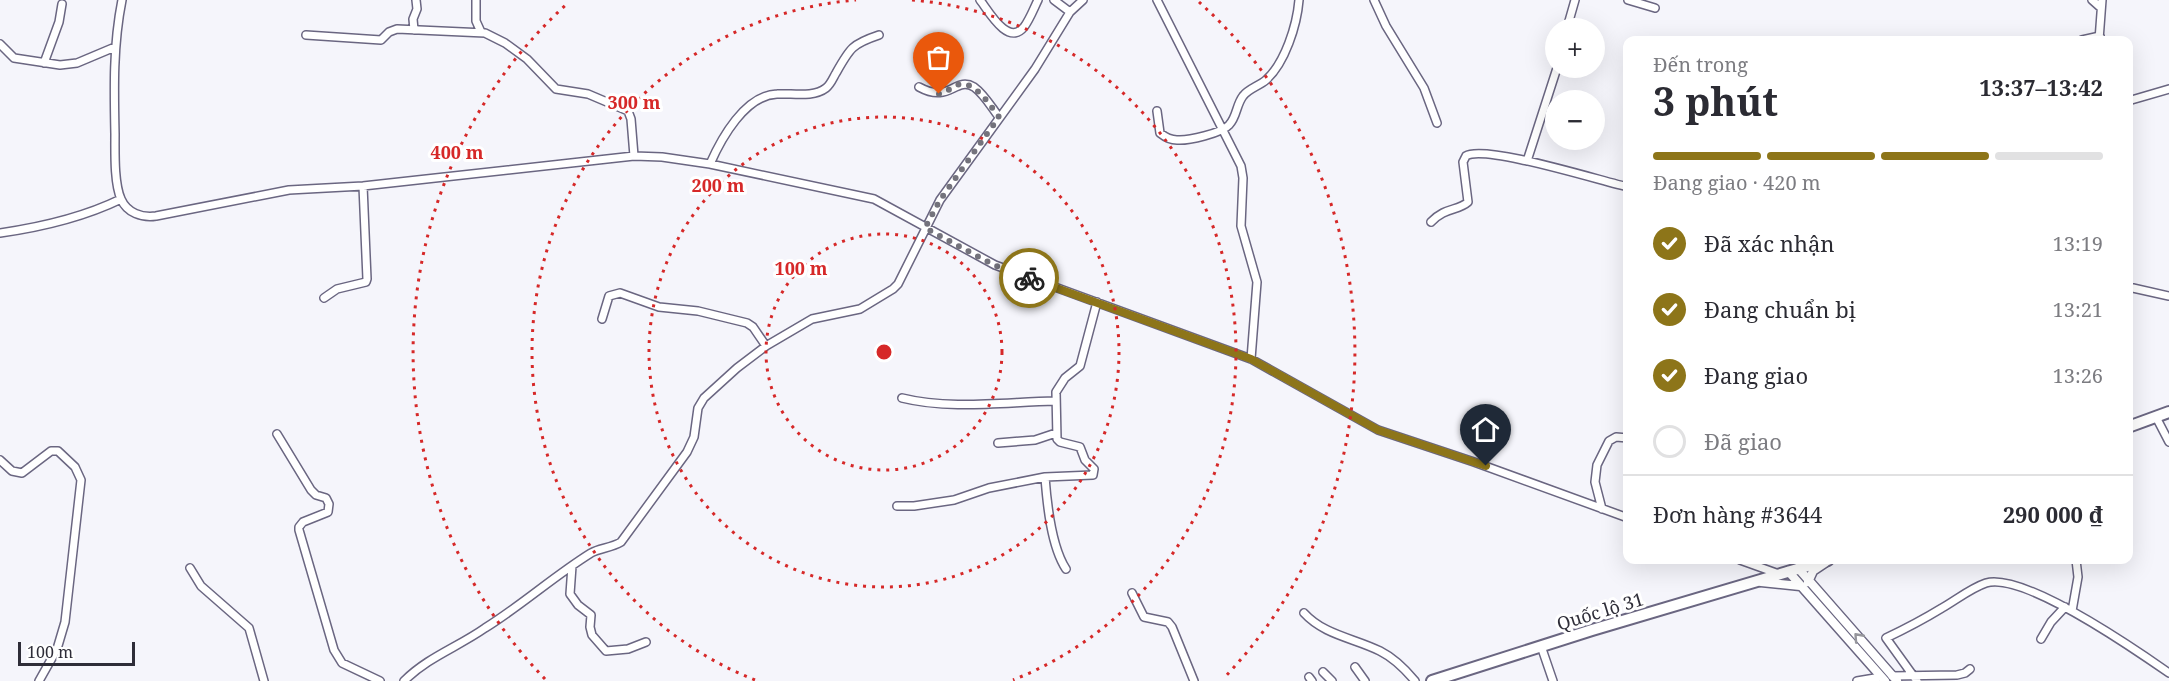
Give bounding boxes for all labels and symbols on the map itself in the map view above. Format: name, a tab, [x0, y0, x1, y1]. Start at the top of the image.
pin	[913, 32, 964, 94]
text: 300 m	[608, 90, 661, 114]
text: 400 m	[431, 140, 484, 164]
text: 200 m	[692, 173, 745, 197]
courier	[999, 248, 1059, 308]
text: 100 m	[775, 256, 828, 280]
centre of rings	[874, 342, 894, 362]
pin	[1460, 404, 1511, 466]
street label: Quốc lộ 31	[1554, 586, 1646, 636]
one-way arrow	[1854, 634, 1865, 644]
scale bar	[18, 639, 135, 666]

